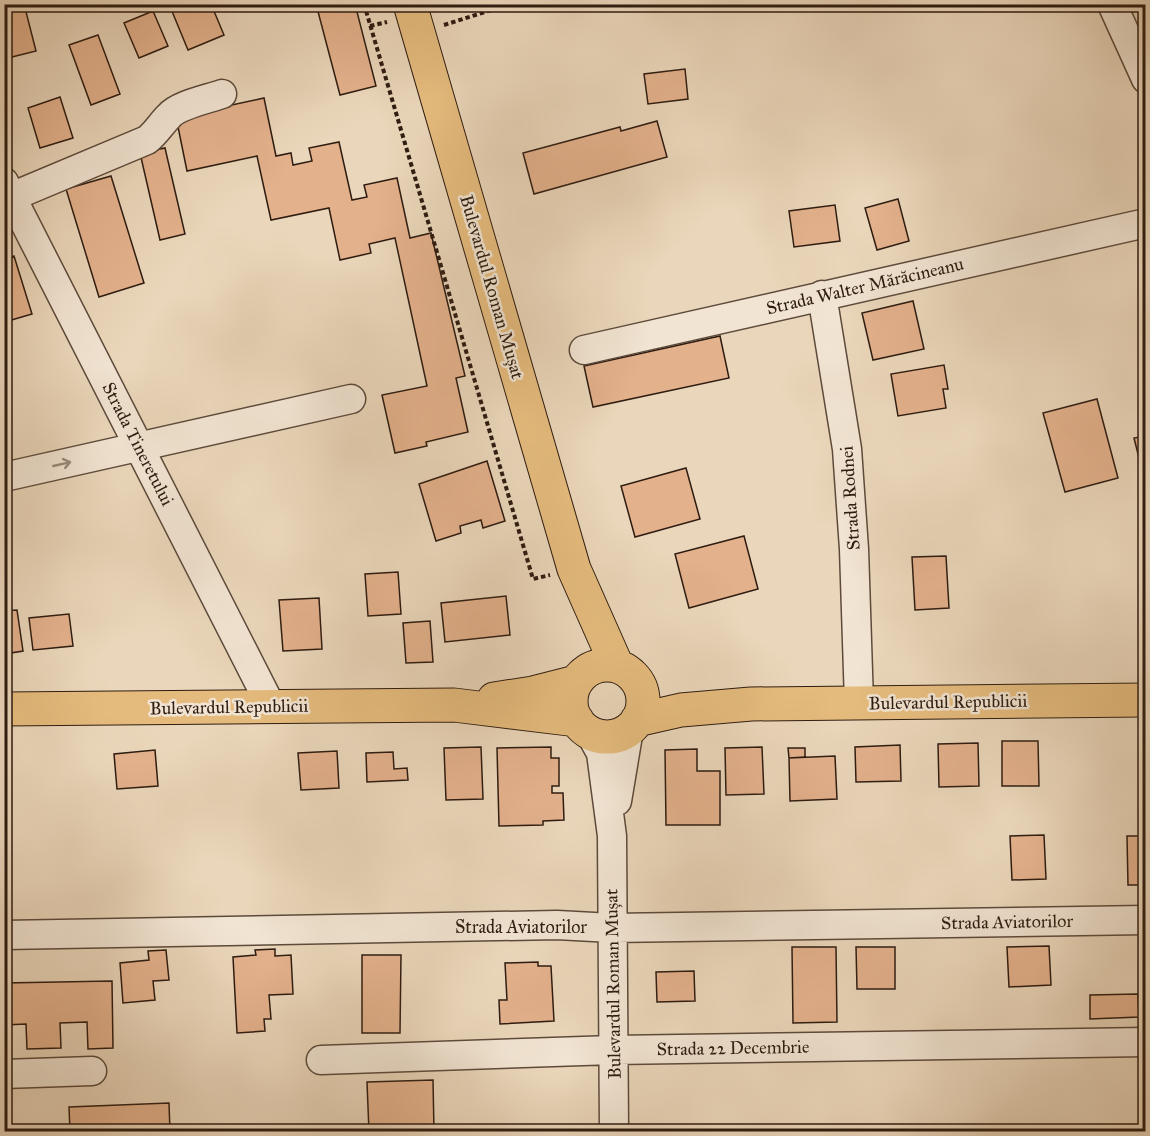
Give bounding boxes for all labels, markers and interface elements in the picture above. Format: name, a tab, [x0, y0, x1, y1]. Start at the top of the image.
street label: Bulevardul Roman Mușat	[455, 192, 529, 382]
street label: Strada Walter Mărăcineanu	[764, 252, 966, 319]
street label: Strada Tineretului	[97, 379, 179, 509]
street label: Strada Rodnei	[835, 445, 865, 551]
one-way arrow	[52, 457, 71, 469]
street label: Bulevardul Republicii	[869, 690, 1027, 714]
street label: Bulevardul Republicii	[150, 695, 308, 719]
street label: Bulevardul Roman Mușat	[600, 888, 626, 1079]
street label: Strada Aviatorilor	[941, 910, 1074, 934]
street label: Strada Aviatorilor	[455, 916, 587, 938]
street label: Strada 22 Decembrie	[656, 1036, 810, 1060]

